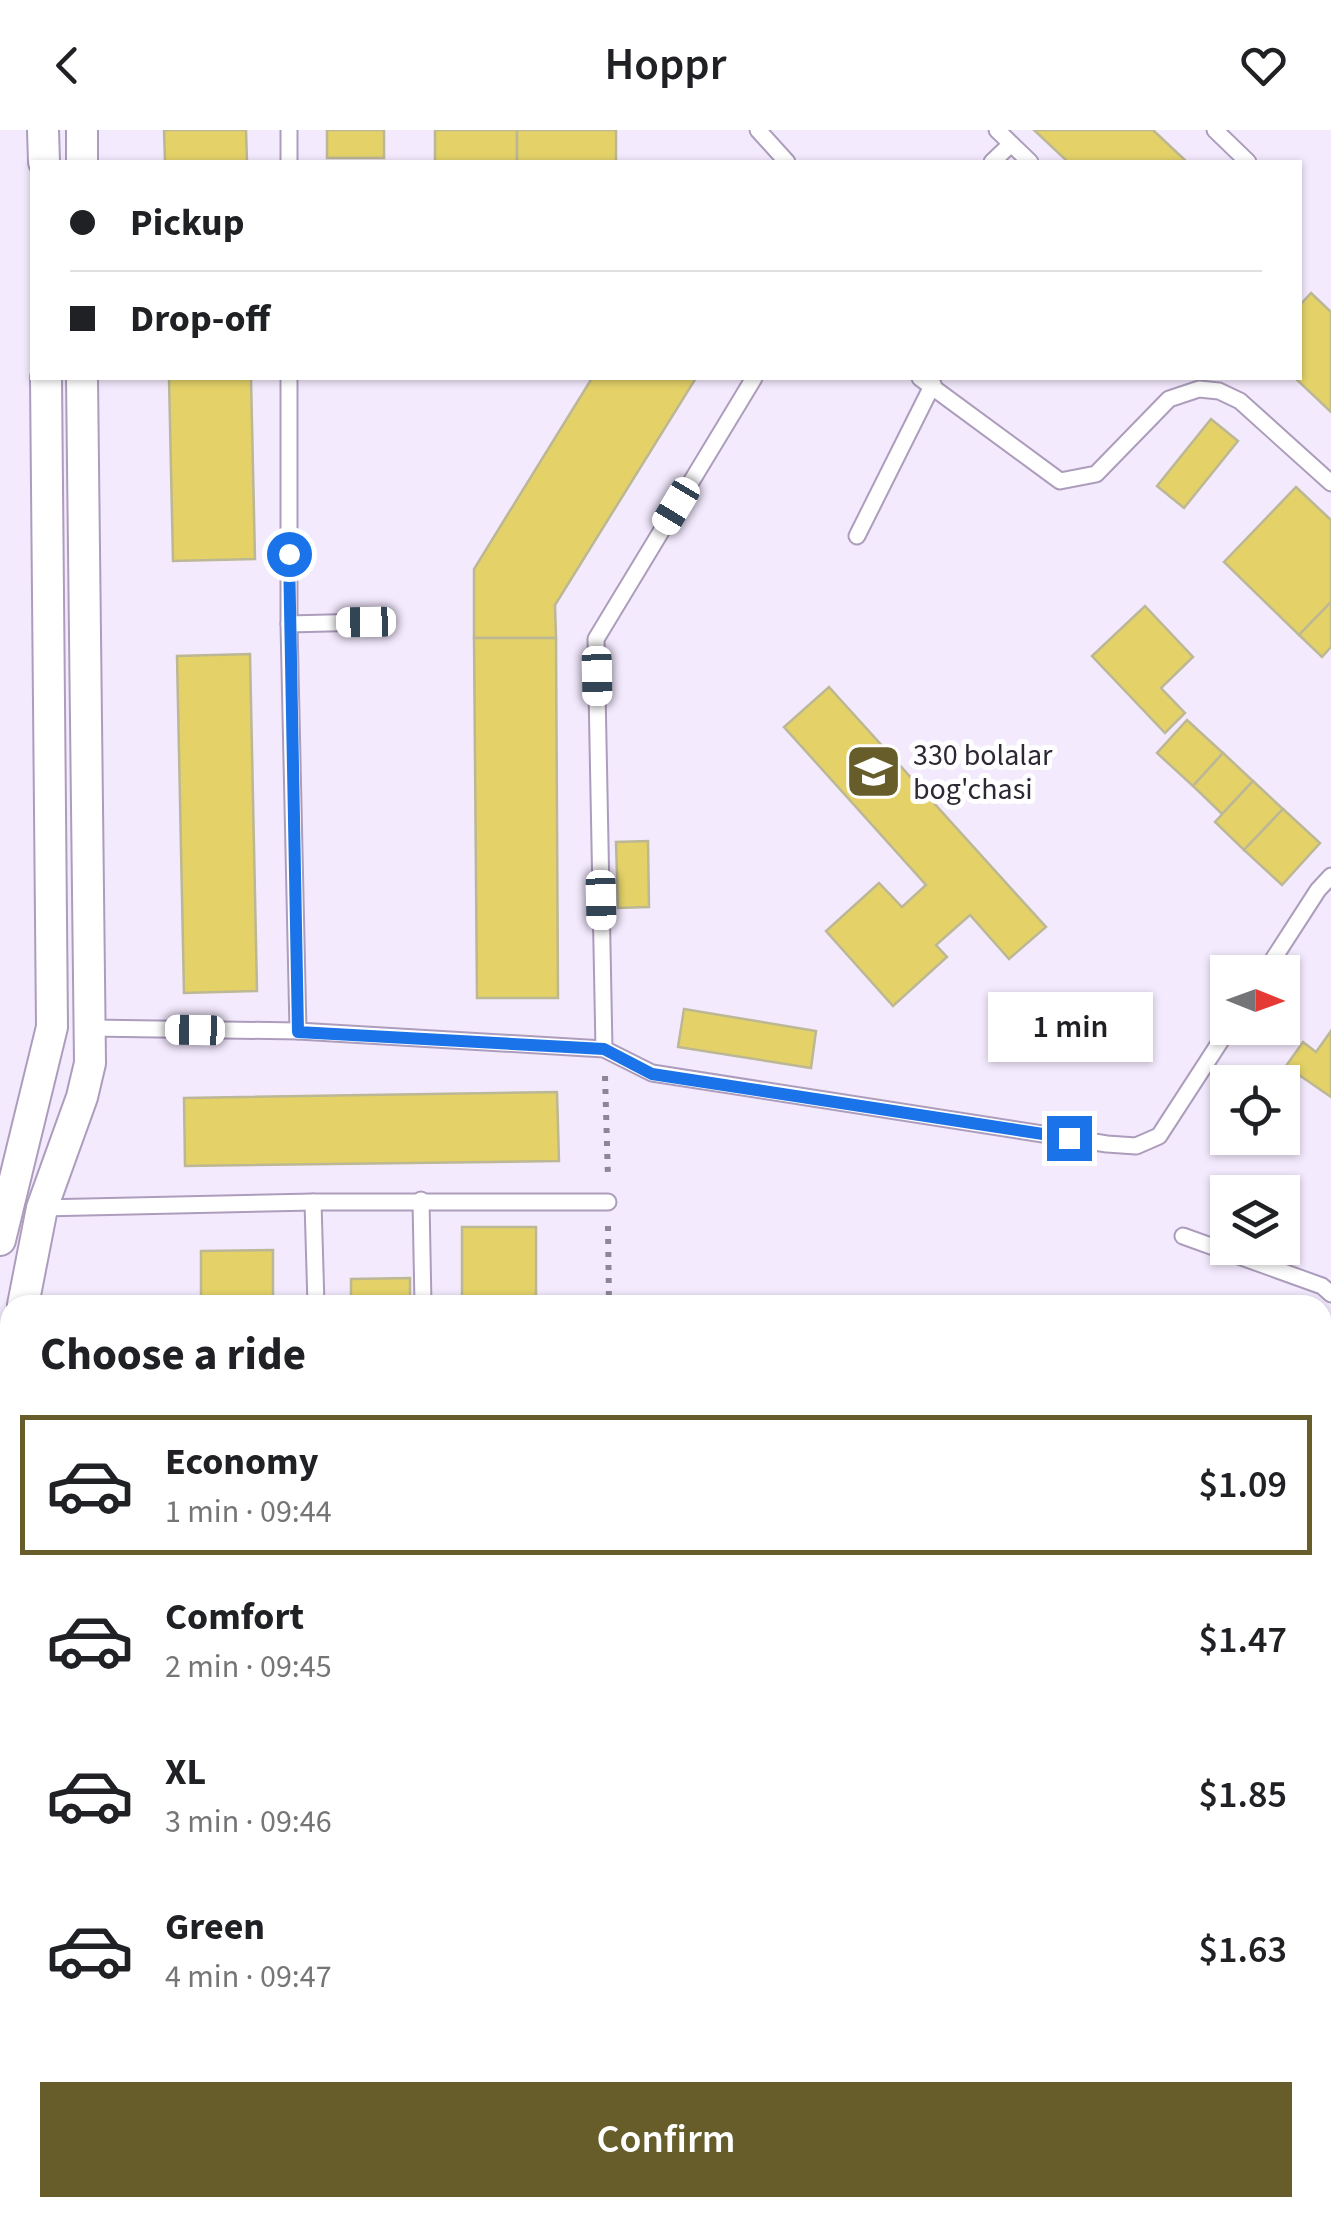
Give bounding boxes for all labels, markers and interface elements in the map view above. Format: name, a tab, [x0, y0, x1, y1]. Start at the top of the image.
text: Hoppr	[604, 33, 727, 97]
icon: back	[40, 38, 95, 93]
icon: heart	[1236, 38, 1291, 93]
text: Pickup	[130, 196, 244, 250]
text: Drop-off	[130, 292, 270, 346]
car	[648, 473, 704, 539]
route start	[267, 532, 312, 577]
car	[336, 606, 396, 638]
car	[581, 646, 613, 706]
place label: 330 bolalar bog'chasi	[913, 734, 1053, 811]
school or university icon: 330 bolalar bog'chasi	[844, 742, 904, 802]
car	[585, 870, 617, 930]
north arrow	[1210, 955, 1300, 1045]
map controls	[1210, 955, 1300, 1265]
callout: 1 min	[986, 993, 1152, 1063]
text: 1 min	[1032, 1004, 1109, 1050]
car	[165, 1014, 225, 1046]
button: locate	[1210, 1065, 1300, 1155]
route end	[1047, 1116, 1092, 1161]
button: layers	[1210, 1175, 1300, 1265]
text: Choose a ride	[40, 1323, 306, 1387]
text: Economy	[165, 1435, 318, 1489]
icon: car	[45, 1440, 135, 1530]
text: $1.09	[1199, 1458, 1287, 1512]
text: 1 min · 09:44	[165, 1489, 332, 1535]
text: Comfort	[165, 1590, 304, 1644]
icon: car	[45, 1595, 135, 1685]
text: $1.47	[1199, 1613, 1287, 1667]
text: 2 min · 09:45	[165, 1644, 332, 1690]
text: XL	[165, 1745, 206, 1799]
icon: car	[45, 1750, 135, 1840]
text: $1.85	[1199, 1768, 1287, 1822]
text: 3 min · 09:46	[165, 1799, 332, 1845]
text: Green	[165, 1900, 265, 1954]
icon: car	[45, 1905, 135, 1995]
text: $1.63	[1199, 1923, 1287, 1977]
text: 4 min · 09:47	[165, 1954, 332, 2000]
button: Confirm	[40, 2082, 1292, 2197]

